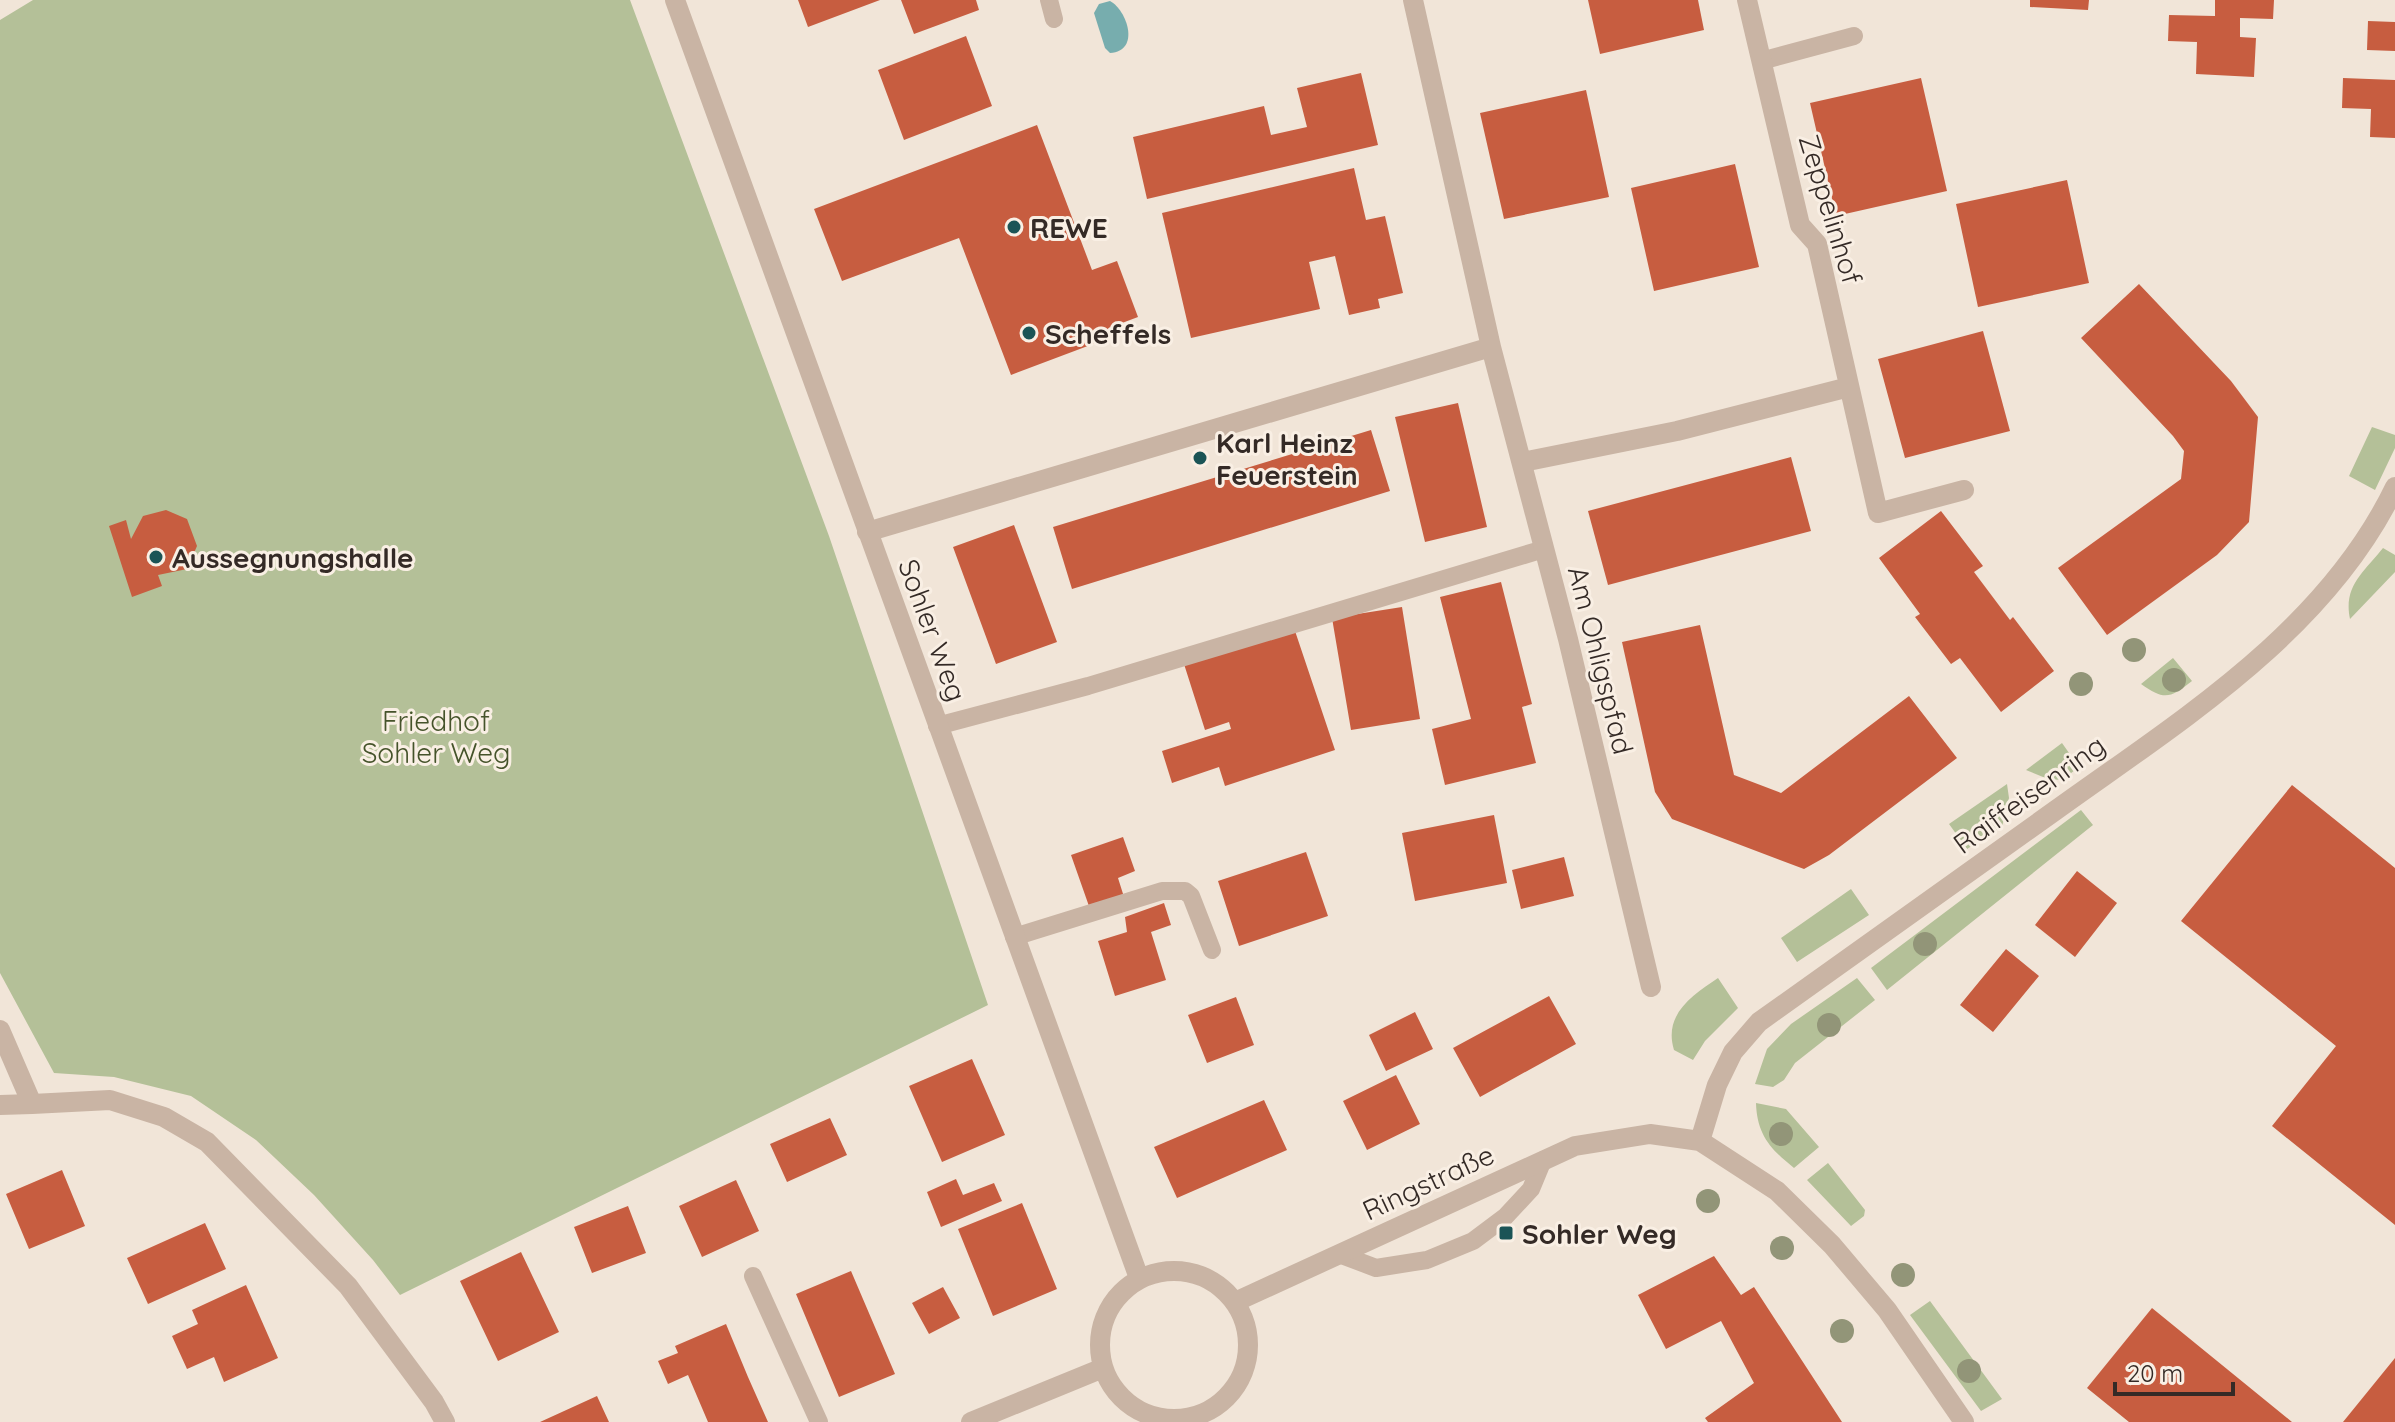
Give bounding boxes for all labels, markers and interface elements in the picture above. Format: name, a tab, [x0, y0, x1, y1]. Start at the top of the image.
street label: Zeppelinhof	[1792, 130, 1870, 288]
place label: REWE	[1030, 210, 1108, 245]
marker: REWE	[1005, 218, 1023, 236]
place label: Scheffels	[1045, 316, 1171, 351]
marker: Scheffels	[1020, 324, 1038, 342]
place label: Karl Heinz Feuerstein	[1216, 425, 1358, 492]
marker: Karl Heinz Feuerstein	[1191, 449, 1209, 467]
place label: Aussegnungshalle	[172, 540, 414, 575]
marker: Aussegnungshalle	[147, 548, 165, 566]
street label: Sohler Weg	[891, 554, 975, 706]
street label: Am Ohligspfad	[1561, 562, 1641, 758]
park label: Friedhof Sohler Weg	[362, 703, 510, 770]
street label: Raiffeisenring	[1946, 727, 2112, 861]
street label: Ringstraße	[1357, 1136, 1499, 1228]
place label: Sohler Weg	[1522, 1216, 1677, 1251]
marker: Sohler Weg	[1497, 1224, 1515, 1242]
scale bar	[2115, 1346, 2233, 1396]
text: 20 m	[2127, 1358, 2183, 1388]

